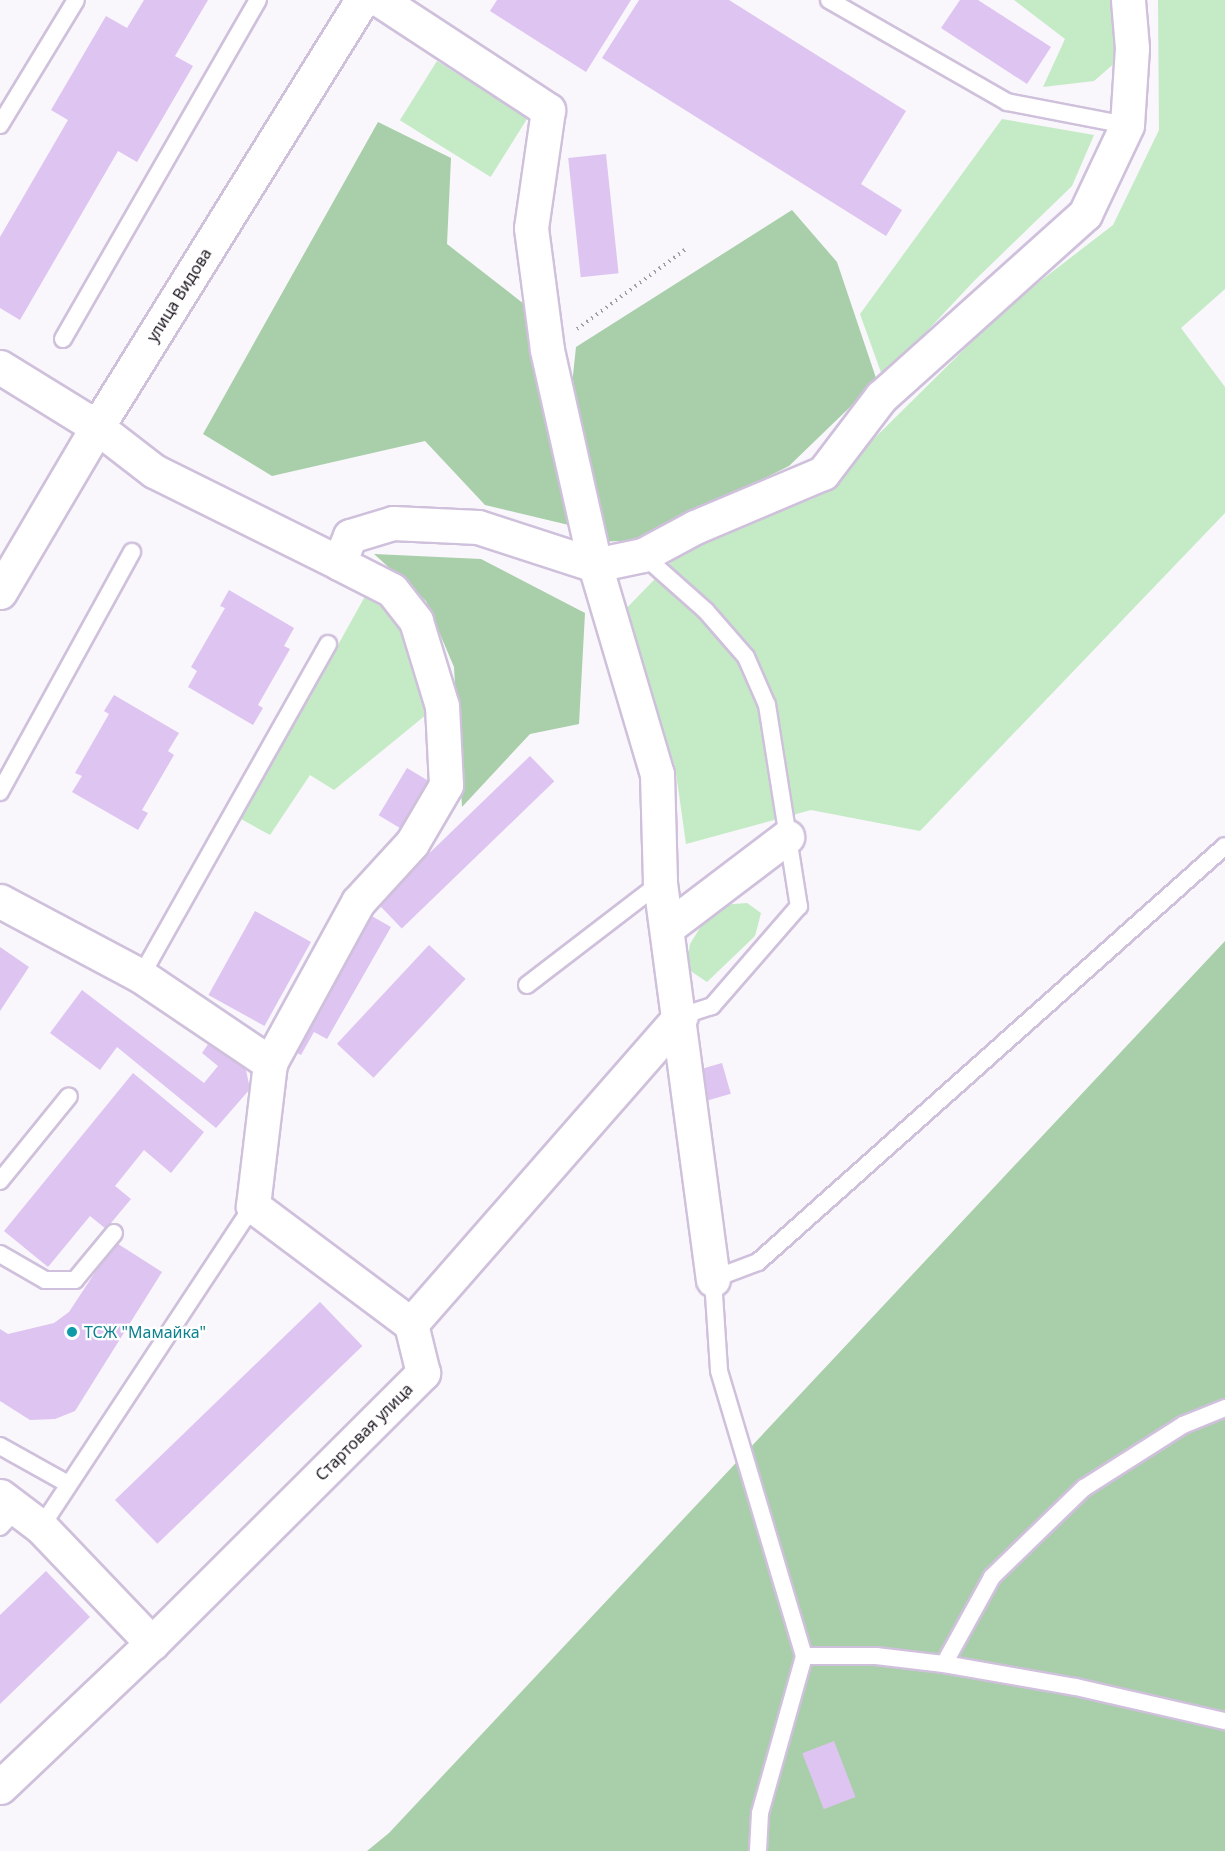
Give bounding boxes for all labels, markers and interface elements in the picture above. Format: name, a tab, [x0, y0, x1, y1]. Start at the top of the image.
street label: улица Видова	[143, 245, 215, 345]
place label: ТСЖ "Мамайка"	[84, 1322, 206, 1342]
marker: ТСЖ "Мамайка"	[65, 1325, 79, 1339]
street label: Стартовая улица	[311, 1379, 417, 1485]

